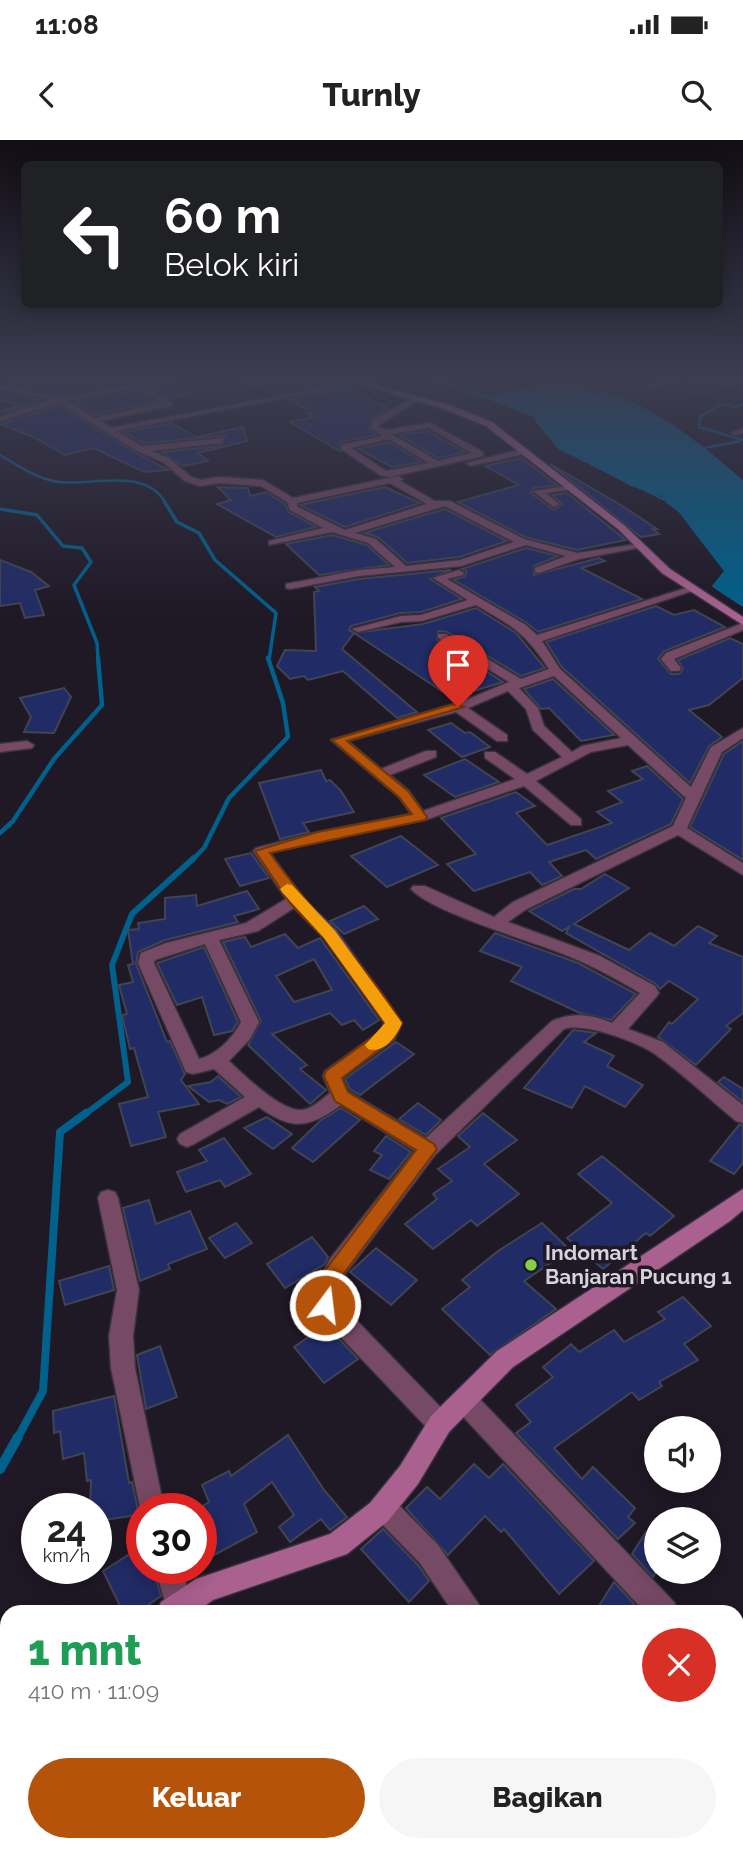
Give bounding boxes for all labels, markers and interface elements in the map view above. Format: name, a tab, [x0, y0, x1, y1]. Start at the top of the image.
text: 11:08	[35, 10, 99, 40]
icon: back	[28, 76, 66, 114]
text: Turnly	[322, 76, 421, 113]
icon: search	[677, 76, 715, 114]
text: 60 m	[164, 187, 281, 244]
icon: left	[49, 189, 140, 280]
text: Belok kiri	[164, 246, 299, 283]
pin	[428, 635, 488, 707]
icon: arrive	[439, 646, 477, 684]
place label: Indomart Banjaran Pucung 1	[545, 1240, 732, 1289]
marker: Indomart Banjaran Pucung 1	[523, 1257, 539, 1273]
position arrow	[288, 1268, 362, 1342]
map controls	[644, 1416, 721, 1584]
button: sound	[644, 1416, 721, 1493]
speed limit sign: 30	[126, 1493, 217, 1584]
button: layers	[644, 1507, 721, 1584]
text: 24	[47, 1509, 86, 1550]
text: km/h	[43, 1545, 90, 1566]
text: 1 mnt	[28, 1626, 141, 1675]
button: close	[642, 1628, 716, 1702]
text: 410 m · 11:09	[28, 1677, 159, 1704]
button: Keluar	[28, 1758, 365, 1838]
button: Bagikan	[379, 1758, 716, 1838]

